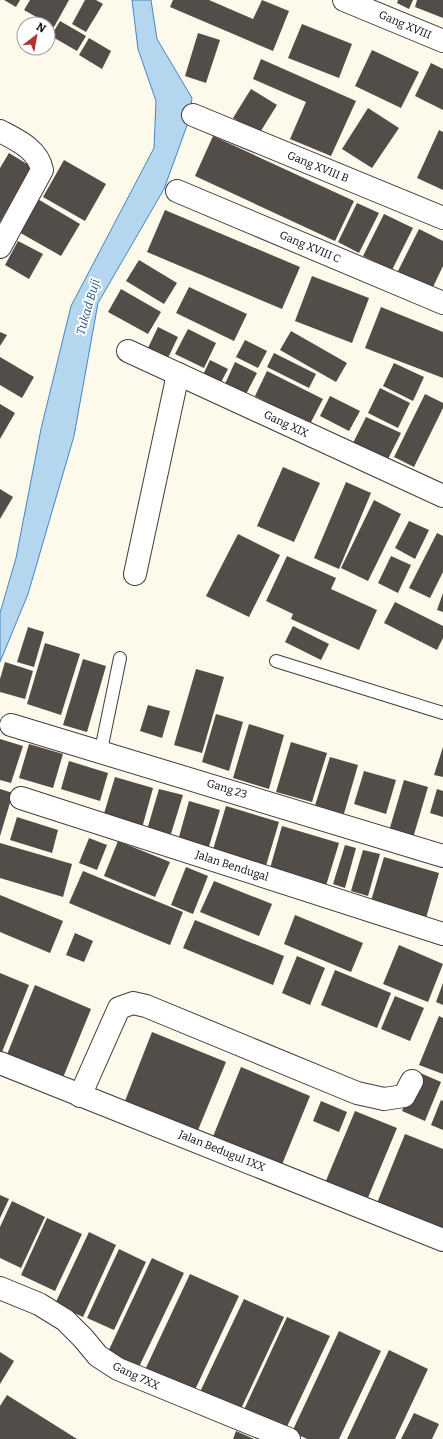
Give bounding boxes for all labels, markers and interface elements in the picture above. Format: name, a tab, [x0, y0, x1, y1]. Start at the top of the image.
street label: Gang XVIII	[377, 8, 433, 42]
north arrow	[16, 16, 56, 56]
text: N	[34, 20, 48, 36]
street label: Gang XVIII B	[285, 149, 351, 185]
street label: Gang XVIII C	[278, 228, 342, 266]
water label: Tukad Buji	[73, 277, 103, 337]
street label: Gang XIX	[262, 408, 311, 440]
street label: Gang 23	[205, 777, 249, 801]
street label: Jalan Bendugal	[193, 848, 270, 884]
street label: Jalan Bedugul 1XX	[176, 1127, 267, 1174]
street label: Gang 7XX	[111, 1360, 162, 1393]

